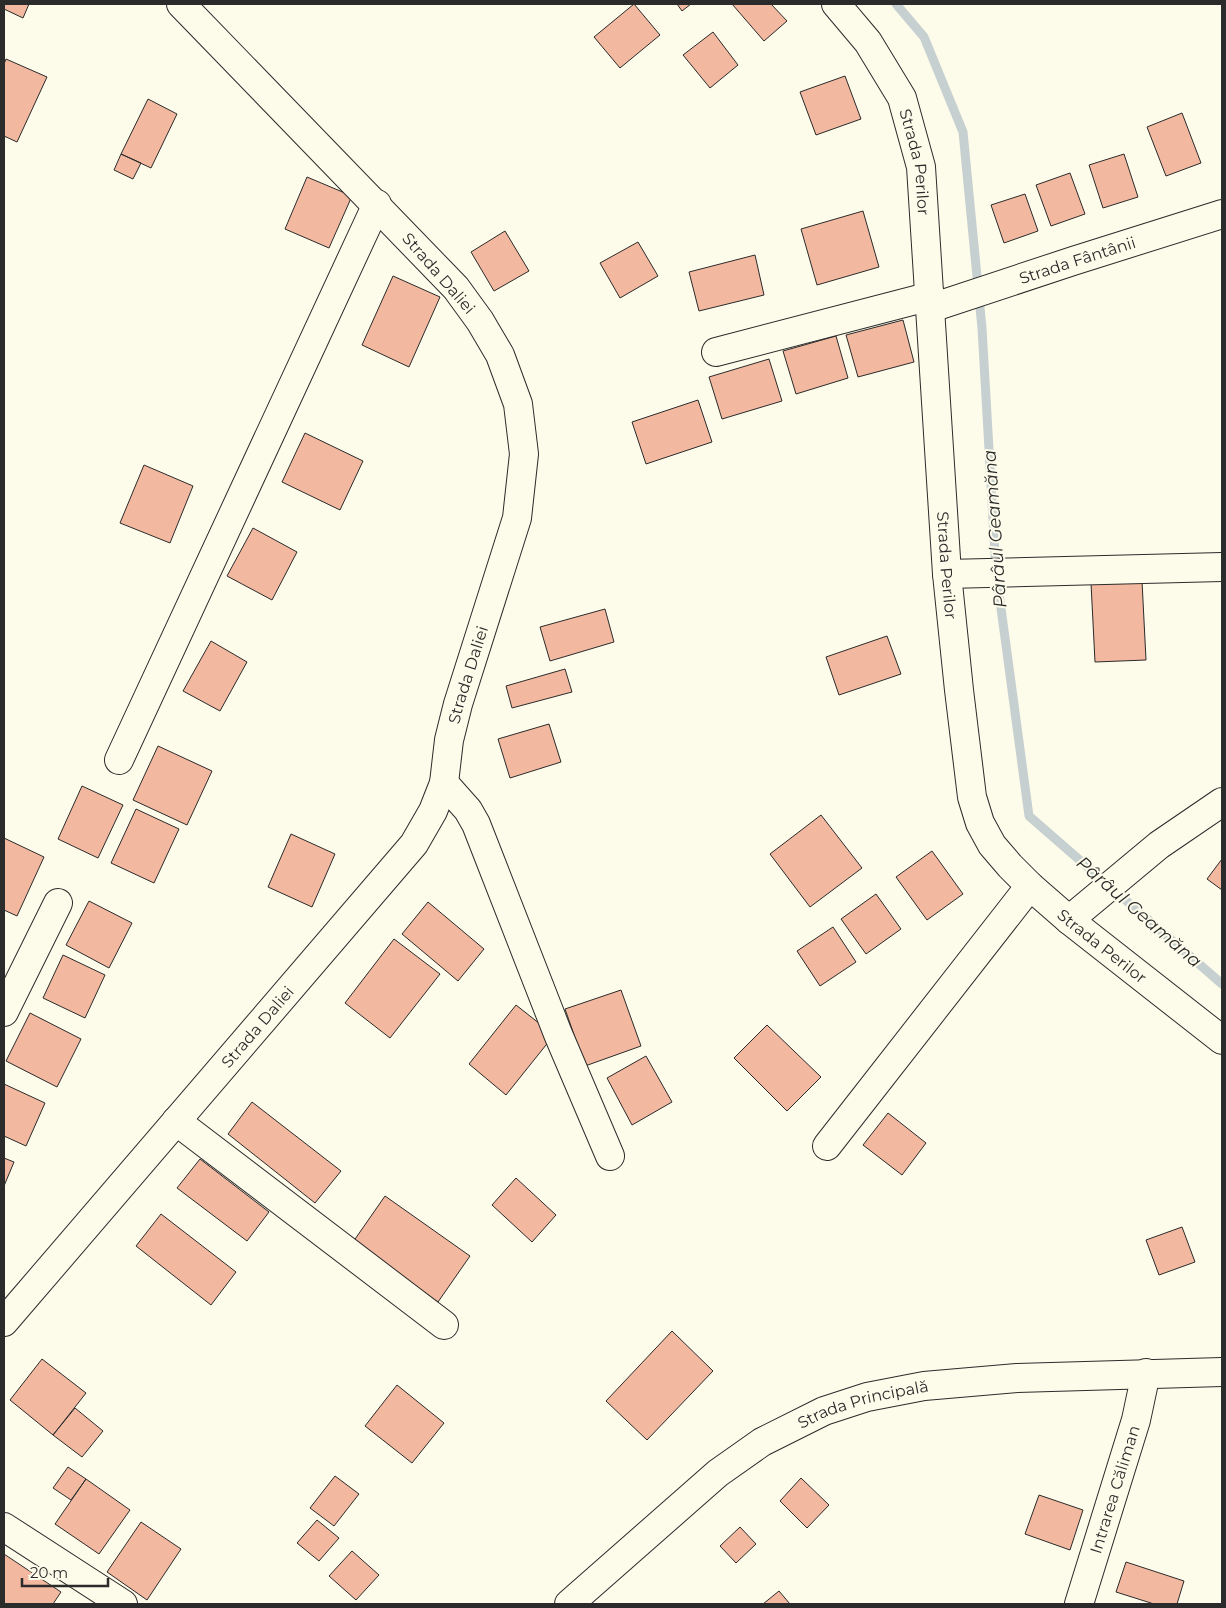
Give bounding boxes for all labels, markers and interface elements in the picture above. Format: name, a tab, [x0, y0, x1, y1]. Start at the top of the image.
street label: Strada Perilor	[895, 107, 933, 216]
street label: Strada Daliei	[398, 229, 479, 318]
street label: Strada Fântânii	[1017, 233, 1138, 288]
water label: Pârâul Geamăna	[979, 449, 1011, 609]
street label: Strada Perilor	[933, 511, 961, 620]
street label: Strada Daliei	[444, 624, 492, 726]
water label: Pârâul Geamăna	[1072, 852, 1206, 972]
street label: Strada Perilor	[1053, 905, 1150, 987]
street label: Strada Daliei	[217, 982, 298, 1072]
street label: Strada Principală	[795, 1376, 930, 1433]
street label: Intrarea Căliman	[1086, 1423, 1144, 1556]
scale bar	[22, 1556, 109, 1588]
text: 20 m	[30, 1563, 68, 1582]

